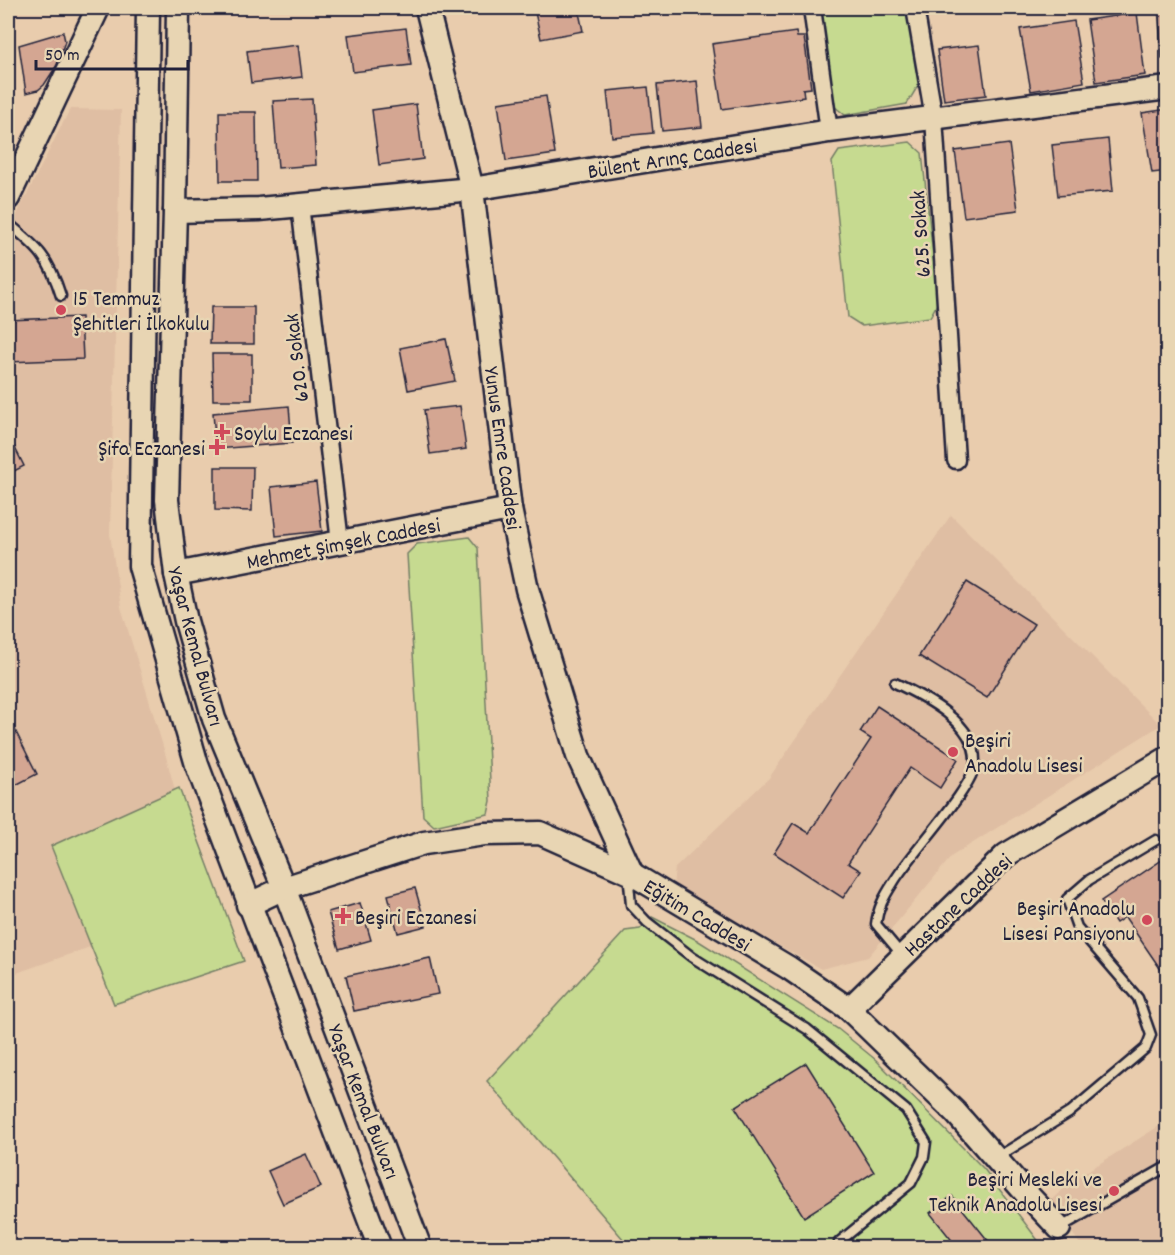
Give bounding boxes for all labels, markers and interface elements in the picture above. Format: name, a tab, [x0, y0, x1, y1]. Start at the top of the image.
scale bar	[36, 33, 188, 71]
text: 50 m	[45, 44, 80, 69]
street label: Bülent Arınç Caddesi	[586, 132, 760, 189]
street label: 625. Sokak	[904, 189, 941, 278]
place label: 15 Temmuz Şehitleri İlkokulu	[73, 285, 210, 341]
marker: 15 Temmuz Şehitleri İlkokulu	[54, 303, 68, 317]
street label: 620. Sokak	[278, 312, 319, 404]
street label: Yunus Emre Caddesi	[474, 365, 527, 532]
place label: Soylu Eczanesi	[234, 420, 353, 451]
marker: Soylu Eczanesi	[215, 425, 229, 439]
place label: Şifa Eczanesi	[98, 435, 205, 466]
marker: Şifa Eczanesi	[210, 440, 224, 454]
street label: Mehmet Şimşek Caddesi	[244, 511, 443, 579]
street label: Yaşar Kemal Bulvarı	[157, 564, 230, 730]
place label: Beşiri Anadolu Lisesi	[965, 727, 1083, 783]
marker: Beşiri Anadolu Lisesi	[946, 745, 960, 759]
street label: Hastane Caddesi	[898, 848, 1021, 965]
street label: Eğitim Caddesi	[636, 873, 756, 961]
place label: Beşiri Anadolu Lisesi Pansiyonu	[1003, 895, 1135, 951]
place label: Beşiri Eczanesi	[355, 904, 477, 935]
marker: Beşiri Eczanesi	[336, 909, 350, 923]
marker: Beşiri Anadolu Lisesi Pansiyonu	[1140, 913, 1154, 927]
street label: Yaşar Kemal Bulvarı	[318, 1020, 406, 1184]
place label: Beşiri Mesleki ve Teknik Anadolu Lisesi	[929, 1166, 1102, 1222]
marker: Beşiri Mesleki ve Teknik Anadolu Lisesi	[1107, 1184, 1121, 1198]

